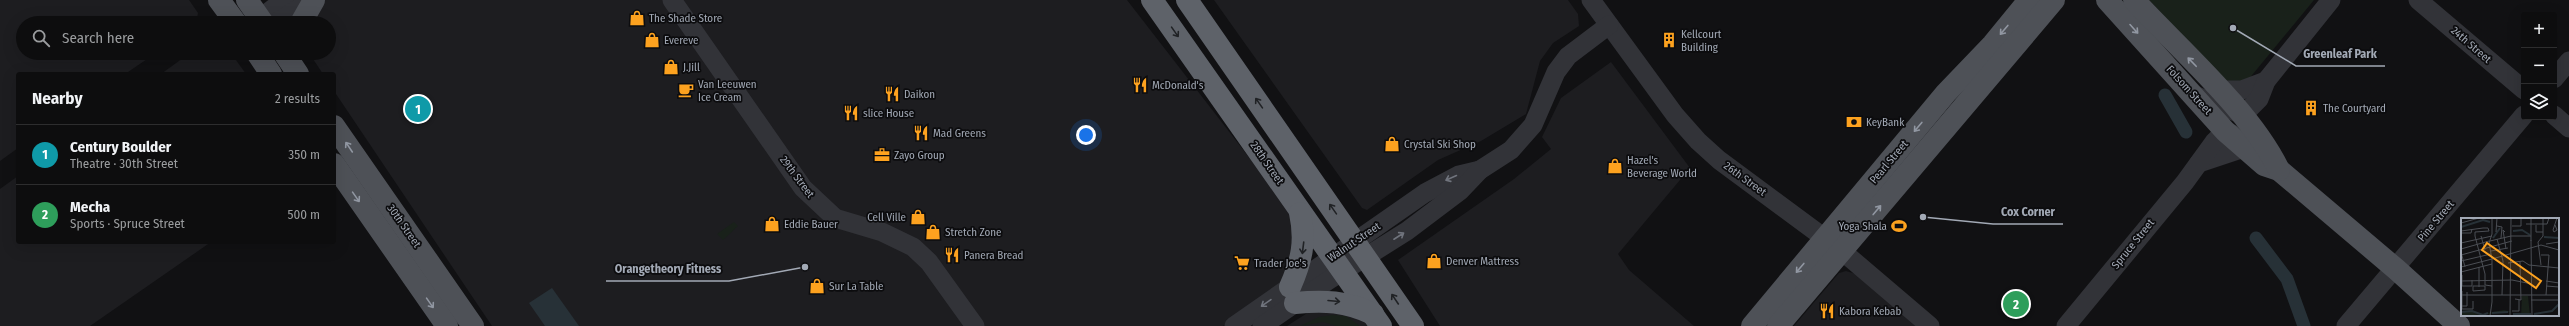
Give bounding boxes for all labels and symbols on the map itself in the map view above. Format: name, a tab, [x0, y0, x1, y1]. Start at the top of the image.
shop icon: The Shade Store	[628, 9, 646, 27]
place label: The Shade Store	[649, 12, 722, 25]
one-way arrow	[2129, 24, 2138, 34]
street label: 24th Street	[2448, 24, 2494, 66]
one-way arrow	[2000, 25, 2009, 35]
one-way arrow	[1171, 26, 1179, 37]
place label: Kellcourt Building	[1681, 28, 1722, 54]
shop icon: Evereve	[643, 31, 661, 49]
building icon: Kellcourt Building	[1660, 31, 1678, 49]
place label: Evereve	[664, 34, 698, 47]
callout: Greenleaf Park	[2296, 42, 2385, 66]
text: Greenleaf Park	[2303, 47, 2378, 61]
one-way arrow	[2187, 57, 2197, 67]
shop icon: J.Jill	[662, 58, 680, 76]
place label: J.Jill	[683, 61, 700, 74]
street label: Folsom Street	[2164, 63, 2215, 118]
restaurant icon: McDonald's	[1131, 76, 1149, 94]
place label: Van Leeuwen Ice Cream	[698, 78, 757, 104]
place label: McDonald's	[1152, 79, 1204, 92]
cafe icon: Van Leeuwen Ice Cream	[677, 81, 695, 99]
restaurant icon: Daikon	[883, 85, 901, 103]
place label: Daikon	[904, 88, 935, 101]
pin: 1	[405, 94, 431, 124]
one-way arrow	[1255, 97, 1263, 108]
building icon: The Courtyard	[2302, 99, 2320, 117]
place label: The Courtyard	[2323, 102, 2386, 115]
restaurant icon: slice House	[842, 104, 860, 122]
place label: slice House	[863, 107, 914, 120]
bank icon: KeyBank	[1845, 113, 1863, 131]
place label: KeyBank	[1866, 116, 1905, 129]
one-way arrow	[1913, 122, 1922, 133]
restaurant icon: Mad Greens	[912, 124, 930, 142]
your location	[1076, 125, 1096, 145]
place label: Mad Greens	[933, 127, 986, 140]
shop icon: Crystal Ski Shop	[1383, 135, 1401, 153]
street label: Pearl Street	[1867, 137, 1911, 186]
place label: Crystal Ski Shop	[1404, 138, 1476, 151]
street label: 28th Street	[1248, 139, 1287, 187]
one-way arrow	[345, 142, 353, 153]
office icon: Zayo Group	[873, 146, 891, 164]
place label: Zayo Group	[894, 149, 945, 162]
street label: 29th Street	[777, 153, 817, 201]
place label: Hazel's Beverage World	[1627, 154, 1697, 180]
shop icon: Hazel's Beverage World	[1606, 157, 1624, 175]
street label: 26th Street	[1721, 159, 1769, 199]
one-way arrow	[1445, 175, 1457, 183]
one-way arrow	[352, 191, 360, 202]
street label: Pine Street	[2415, 198, 2457, 244]
callout: Cox Corner	[1993, 200, 2063, 224]
street label: 30th Street	[384, 202, 424, 250]
one-way arrow	[1329, 204, 1337, 215]
one-way arrow	[1872, 205, 1881, 216]
text: Cox Corner	[2001, 205, 2056, 219]
shop icon: Cell Ville	[909, 208, 927, 226]
place label: Cell Ville	[867, 211, 906, 224]
shop icon: Eddie Bauer	[763, 215, 781, 233]
street label: Spruce Street	[2109, 216, 2157, 272]
sports icon: Yoga Shala	[1890, 217, 1908, 235]
place label: Eddie Bauer	[784, 218, 838, 231]
inset map	[2461, 218, 2559, 316]
street label: Walnut Street	[1325, 219, 1383, 264]
place label: Yoga Shala	[1839, 220, 1887, 233]
shop icon: Stretch Zone	[924, 223, 942, 241]
place label: Stretch Zone	[945, 226, 1002, 239]
one-way arrow	[1394, 232, 1405, 241]
one-way arrow	[1299, 241, 1307, 254]
restaurant icon: Panera Bread	[943, 246, 961, 264]
place label: Panera Bread	[964, 249, 1023, 262]
shop icon: Denver Mattress	[1425, 252, 1443, 270]
supermarket icon: Trader Joe's	[1233, 254, 1251, 272]
place label: Denver Mattress	[1446, 255, 1519, 268]
callout: Orangetheory Fitness	[606, 257, 729, 281]
place label: Trader Joe's	[1254, 257, 1307, 270]
text: Orangetheory Fitness	[615, 262, 722, 276]
one-way arrow	[1796, 263, 1805, 273]
shop icon: Sur La Table	[808, 277, 826, 295]
place label: Sur La Table	[829, 280, 883, 293]
pin: 2	[2003, 289, 2029, 319]
one-way arrow	[1391, 294, 1399, 305]
one-way arrow	[426, 298, 434, 309]
one-way arrow	[1327, 298, 1340, 305]
one-way arrow	[1261, 299, 1272, 307]
restaurant icon: Kabora Kebab	[1818, 302, 1836, 320]
place label: Kabora Kebab	[1839, 305, 1901, 318]

